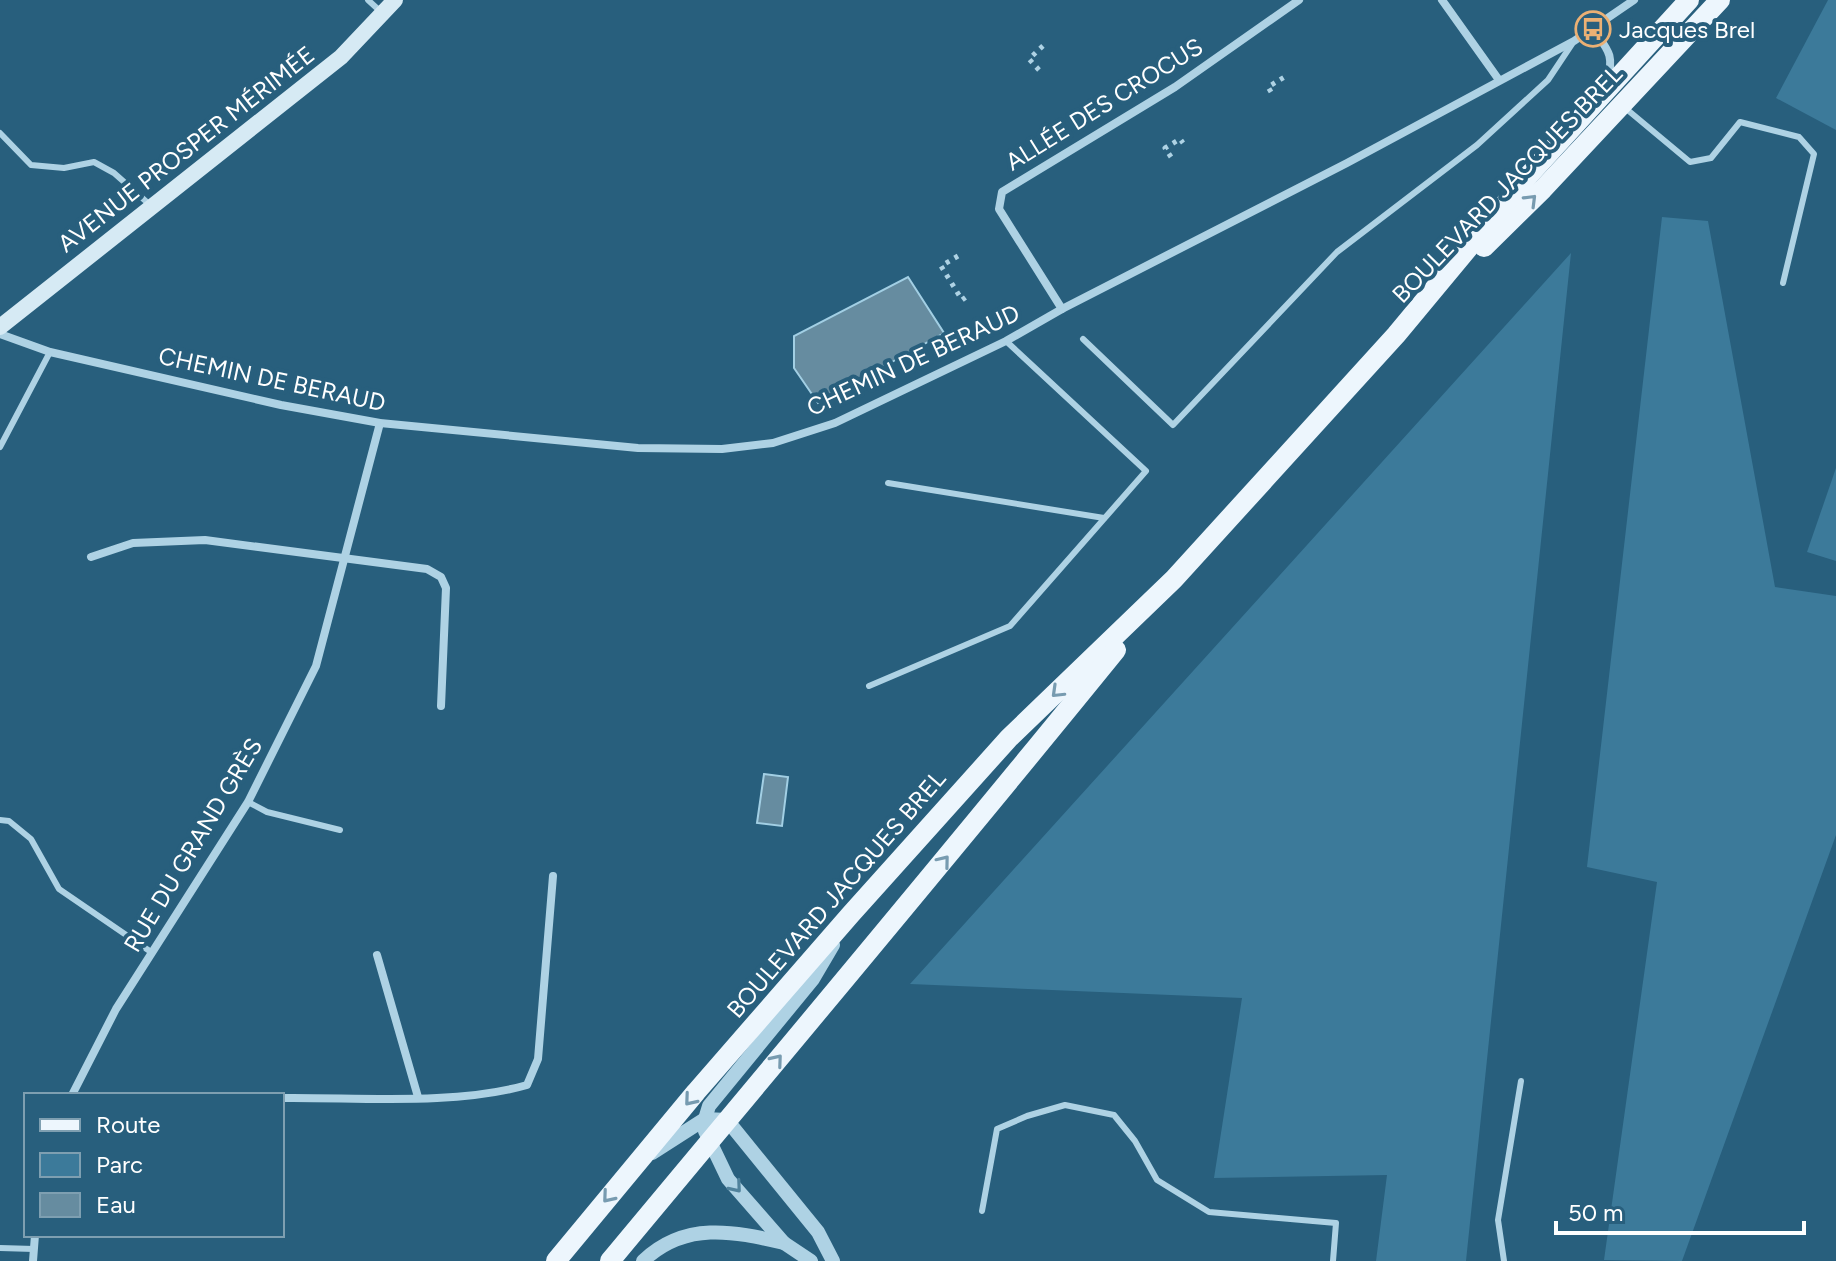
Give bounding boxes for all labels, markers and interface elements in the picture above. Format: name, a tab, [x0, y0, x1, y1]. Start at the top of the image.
bus stop icon: Jacques Brel	[1574, 10, 1612, 48]
place label: Jacques Brel	[1619, 15, 1755, 44]
street label: ALLÉE DES CROCUS	[1000, 32, 1208, 176]
street label: AVENUE PROSPER MÉRIMÉE	[52, 40, 320, 258]
street label: BOULEVARD JACQUES BREL	[1386, 59, 1628, 309]
one-way arrow	[1522, 195, 1536, 210]
street label: CHEMIN DE BERAUD	[802, 298, 1024, 422]
street label: CHEMIN DE BERAUD	[156, 341, 388, 417]
one-way arrow	[1052, 682, 1066, 697]
street label: RUE DU GRAND GRÈS	[118, 733, 268, 957]
street label: BOULEVARD JACQUES BREL	[721, 764, 952, 1024]
one-way arrow	[935, 855, 949, 870]
one-way arrow	[767, 1054, 782, 1069]
one-way arrow	[685, 1090, 700, 1105]
legend	[24, 1093, 284, 1237]
text: Route	[96, 1110, 160, 1139]
text: Parc	[96, 1150, 143, 1179]
one-way arrow	[726, 1178, 741, 1193]
scale bar	[1556, 1185, 1804, 1235]
one-way arrow	[603, 1188, 618, 1203]
text: Eau	[96, 1190, 136, 1219]
text: 50 m	[1568, 1198, 1624, 1227]

